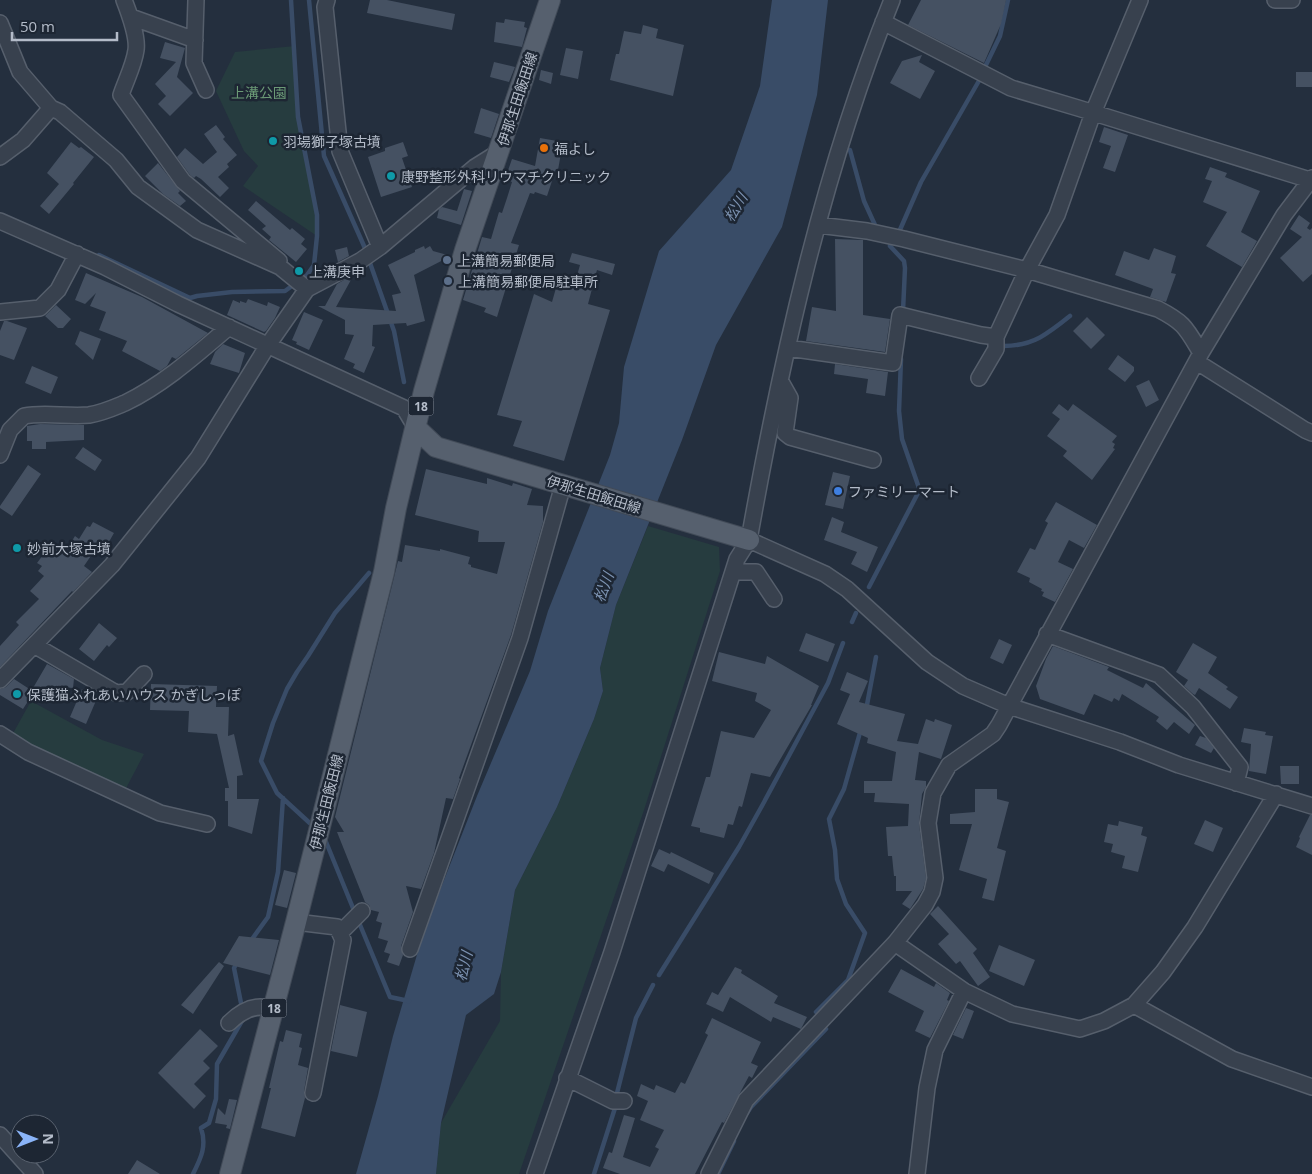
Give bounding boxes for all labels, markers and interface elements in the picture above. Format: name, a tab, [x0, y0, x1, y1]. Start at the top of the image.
scale bar	[12, 10, 118, 42]
text: 50 m	[20, 16, 55, 36]
street label: 伊那生田飯田線	[493, 49, 541, 149]
park label: 上溝公園	[231, 83, 287, 102]
place label: 羽場獅子塚古墳	[283, 132, 381, 151]
marker: 羽場獅子塚古墳	[267, 135, 279, 147]
place label: 福よし	[554, 139, 596, 158]
marker: 福よし	[538, 142, 550, 154]
place label: 康野整形外科リウマチクリニック	[401, 167, 611, 186]
marker: 康野整形外科リウマチクリニック	[385, 170, 397, 182]
water label: 松川	[719, 187, 752, 225]
place label: 上溝簡易郵便局	[457, 251, 555, 270]
marker: 上溝簡易郵便局	[441, 254, 453, 266]
place label: 上溝庚申	[309, 262, 365, 281]
marker: 上溝庚申	[293, 265, 305, 277]
place label: 上溝簡易郵便局駐車所	[458, 272, 598, 291]
marker: 上溝簡易郵便局駐車所	[442, 275, 454, 287]
road number: 18	[408, 396, 434, 416]
street label: 伊那生田飯田線	[544, 471, 644, 517]
place label: ファミリーマート	[848, 482, 960, 501]
marker: ファミリーマート	[832, 485, 844, 497]
place label: 妙前大塚古墳	[27, 539, 111, 558]
marker: 妙前大塚古墳	[11, 542, 23, 554]
water label: 松川	[588, 568, 618, 605]
place label: 保護猫ふれあいハウス かぎしっぽ	[27, 685, 241, 704]
marker: 保護猫ふれあいハウス かぎしっぽ	[11, 688, 23, 700]
street label: 伊那生田飯田線	[305, 752, 347, 852]
water label: 松川	[450, 947, 477, 983]
road number: 18	[262, 998, 286, 1018]
north arrow	[10, 1114, 60, 1164]
text: N	[39, 1133, 58, 1145]

